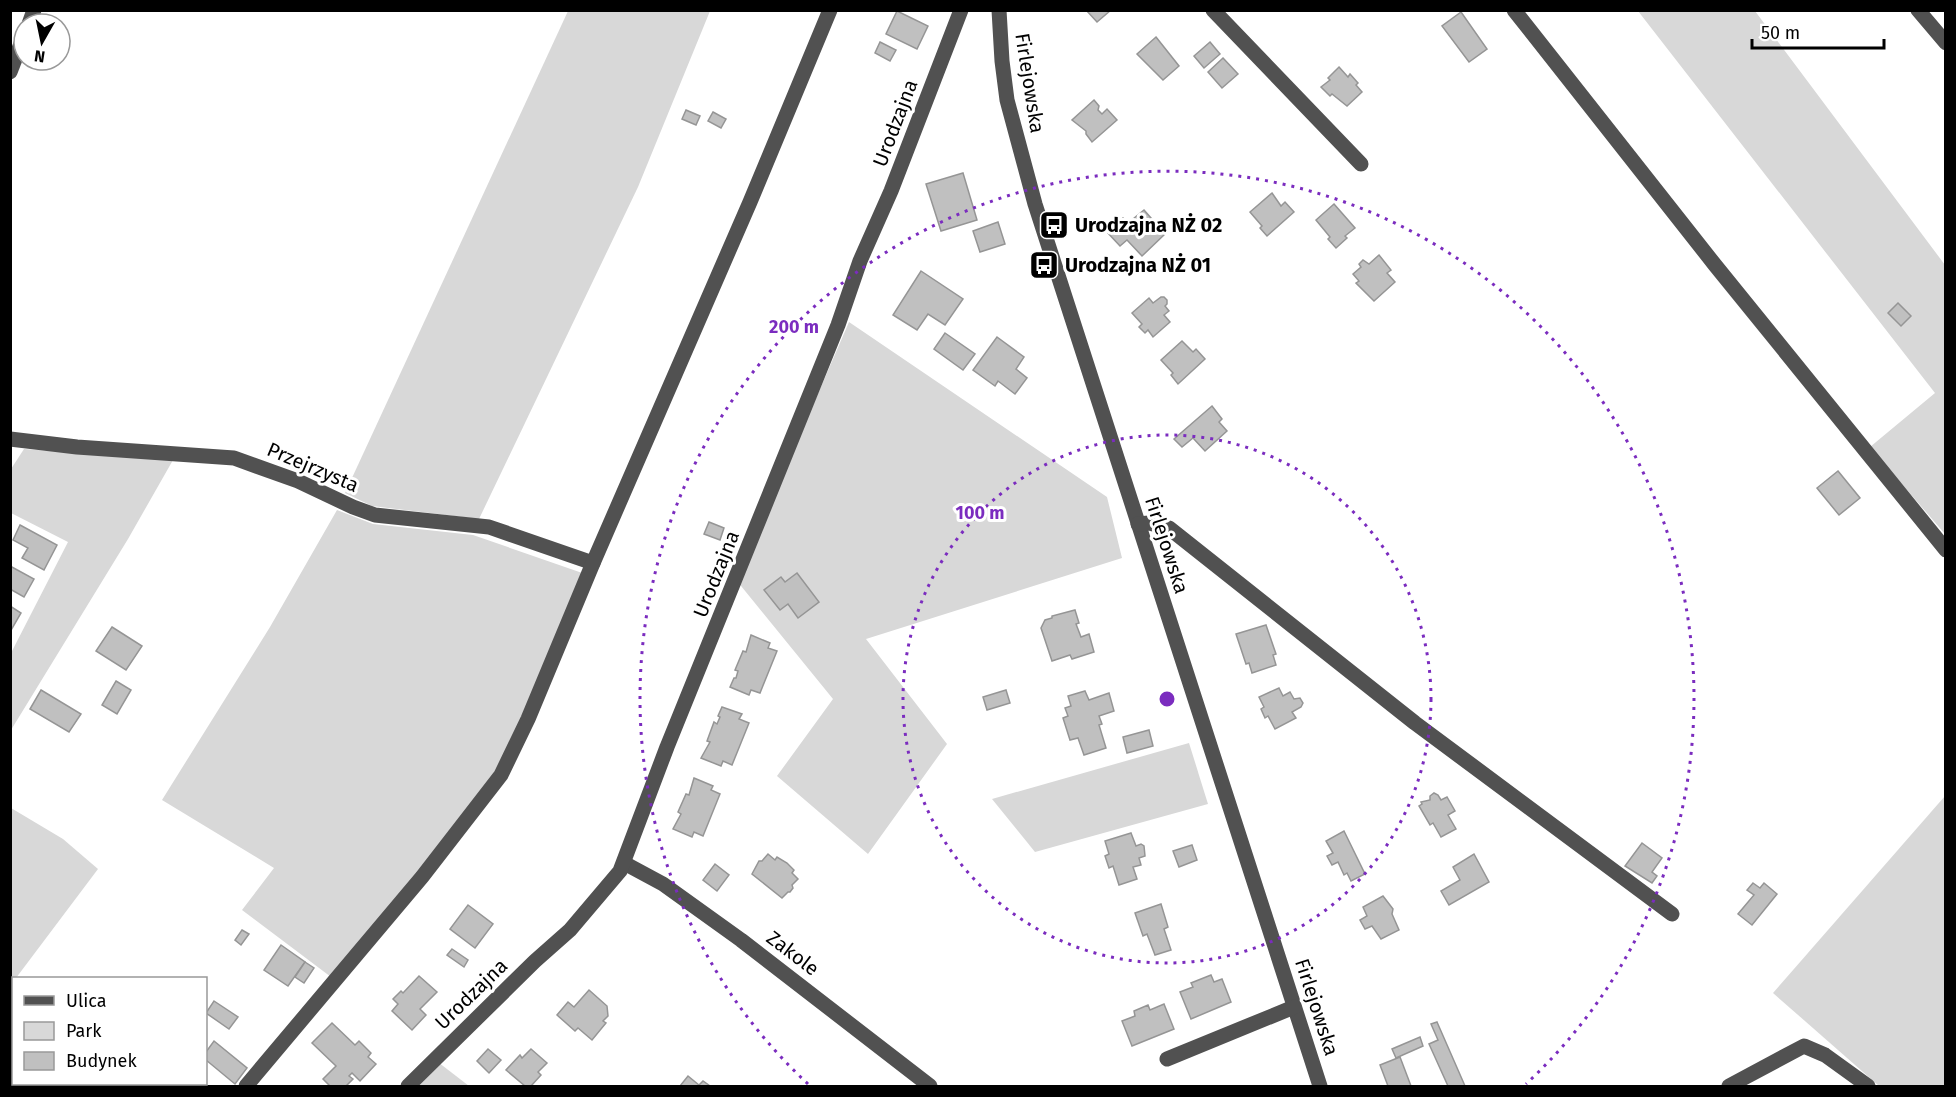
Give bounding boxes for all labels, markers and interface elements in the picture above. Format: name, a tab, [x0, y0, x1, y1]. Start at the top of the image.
north arrow	[12, 12, 72, 72]
scale bar	[1752, 12, 1884, 50]
text: 50 m	[1761, 22, 1800, 44]
street label: Firlejowska	[1010, 31, 1050, 135]
text: N	[33, 46, 46, 67]
street label: Urodzajna	[867, 76, 923, 170]
bus stop icon: Urodzajna NŻ 02	[1038, 209, 1070, 241]
place label: Urodzajna NŻ 02	[1075, 213, 1222, 237]
bus stop icon: Urodzajna NŻ 01	[1028, 249, 1060, 281]
place label: Urodzajna NŻ 01	[1065, 253, 1211, 277]
text: 200 m	[769, 316, 819, 338]
street label: Przejrzysta	[264, 437, 362, 497]
street label: Firlejowska	[1140, 493, 1194, 597]
text: 100 m	[956, 502, 1004, 524]
street label: Urodzajna	[688, 527, 744, 621]
centre of rings	[1157, 689, 1177, 709]
street label: Zakole	[762, 926, 824, 980]
street label: Urodzajna	[430, 954, 512, 1034]
street label: Firlejowska	[1290, 955, 1344, 1059]
legend	[12, 977, 207, 1085]
text: Ulica	[66, 990, 106, 1012]
text: Park	[66, 1020, 102, 1042]
text: Budynek	[66, 1050, 137, 1072]

